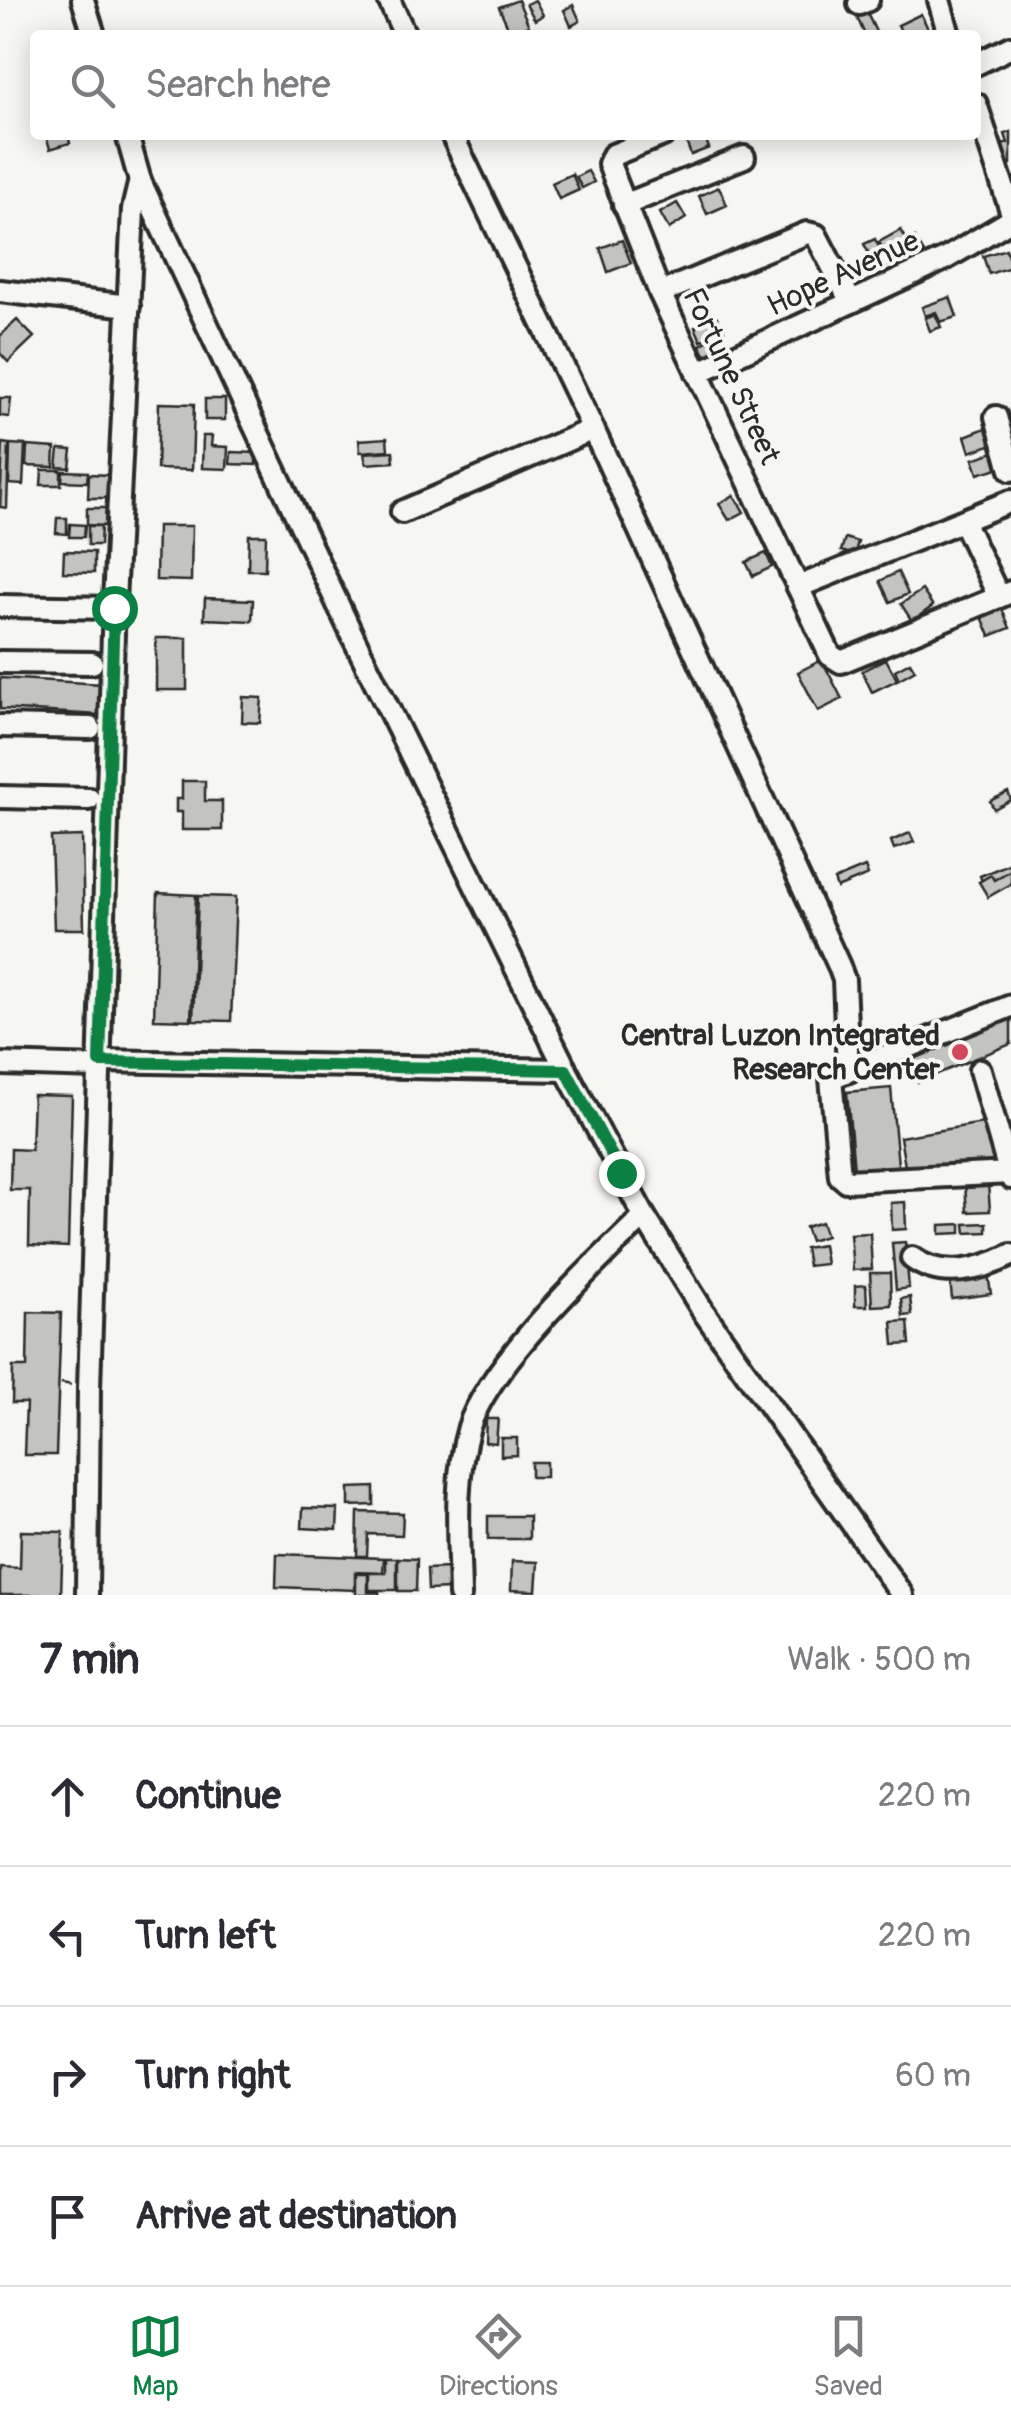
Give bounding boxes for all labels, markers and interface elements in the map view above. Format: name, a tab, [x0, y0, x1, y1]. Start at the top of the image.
search box	[30, 30, 981, 140]
icon: search	[65, 58, 120, 113]
text: Search here	[145, 61, 331, 109]
street label: Hope Avenue	[761, 222, 925, 325]
street label: Fortune Street	[675, 282, 789, 471]
route start	[92, 586, 138, 632]
place label: Central Luzon Integrated Research Center	[621, 1017, 940, 1088]
marker: Central Luzon Integrated Research Center	[949, 1041, 971, 1063]
route end	[599, 1151, 645, 1197]
text: 7 min	[40, 1634, 139, 1686]
text: Walk · 500 m	[787, 1640, 971, 1680]
icon: ahead	[40, 1769, 95, 1824]
text: Continue	[135, 1772, 281, 1820]
text: 220 m	[878, 1776, 971, 1816]
icon: left	[40, 1909, 95, 1964]
text: Turn left	[135, 1912, 276, 1960]
text: 220 m	[878, 1916, 971, 1956]
icon: right	[40, 2049, 95, 2104]
text: Turn right	[135, 2052, 290, 2100]
text: 60 m	[895, 2056, 971, 2096]
icon: arrive	[40, 2189, 95, 2244]
text: Arrive at destination	[135, 2192, 457, 2240]
tab: Map	[128, 2309, 183, 2404]
tab: Directions	[439, 2309, 558, 2404]
tab: Saved	[814, 2309, 883, 2404]

